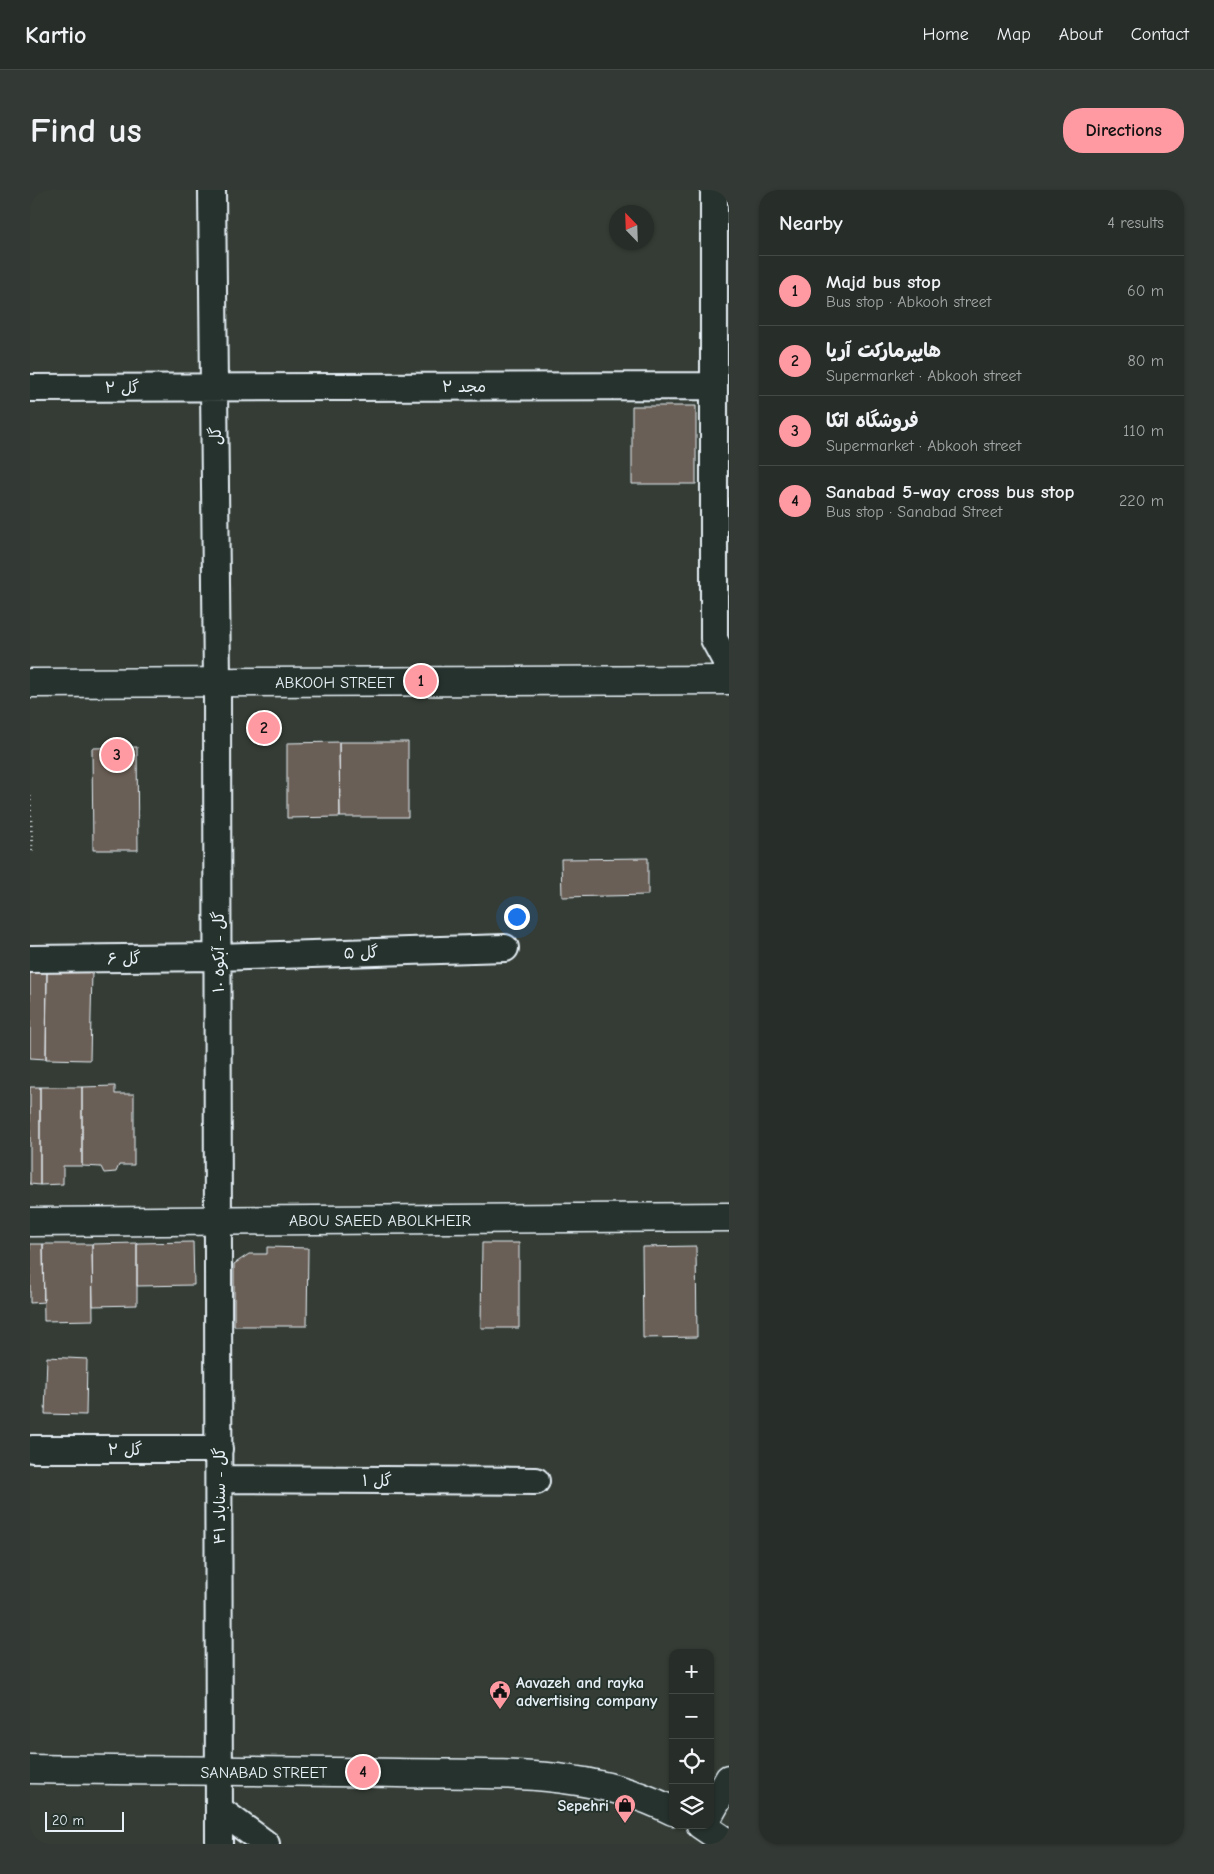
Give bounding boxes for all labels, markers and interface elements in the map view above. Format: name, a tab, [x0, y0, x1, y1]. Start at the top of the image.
text: Kartio	[25, 21, 87, 49]
text: Home	[922, 24, 969, 45]
text: Map	[997, 24, 1031, 45]
text: About	[1059, 24, 1103, 45]
text: Contact	[1131, 24, 1189, 45]
button: Directions	[1063, 108, 1184, 153]
text: Find us	[30, 110, 142, 151]
north arrow	[609, 205, 654, 250]
text: Nearby	[779, 211, 843, 235]
text: 4 results	[1107, 214, 1164, 232]
text: Majd bus stop	[826, 271, 941, 293]
text: 1	[792, 282, 798, 300]
text: 60 m	[1127, 282, 1164, 300]
text: Bus stop · Abkooh street	[826, 293, 991, 311]
text: هایپرمارکت آریا	[826, 340, 941, 362]
text: 2	[791, 352, 799, 370]
text: 80 m	[1127, 352, 1164, 370]
text: Supermarket · Abkooh street	[826, 367, 1021, 385]
street label: گل ۲	[105, 378, 139, 397]
street label: مجد ۲	[442, 378, 486, 396]
text: فروشگاه اتکا	[826, 410, 919, 432]
text: 3	[791, 422, 799, 440]
text: 110 m	[1123, 422, 1164, 440]
street label: گل	[206, 426, 225, 445]
text: Supermarket · Abkooh street	[826, 437, 1021, 455]
text: Sanabad 5-way cross bus stop	[826, 481, 1074, 503]
text: 4	[791, 492, 799, 510]
text: 220 m	[1119, 492, 1164, 510]
text: Bus stop · Sanabad Street	[826, 503, 1002, 521]
pin: 1	[405, 662, 437, 700]
street label: ABKOOH STREET	[275, 674, 395, 692]
pin: 2	[248, 709, 280, 747]
pin: 3	[101, 736, 133, 774]
your location	[504, 904, 530, 930]
street label: گل - آبکوه ۱۰	[209, 911, 229, 993]
street label: گل ۵	[343, 942, 379, 963]
street label: گل ۶	[107, 949, 141, 968]
street label: ABOU SAEED ABOLKHEIR	[289, 1212, 472, 1230]
street label: گل ۲	[108, 1440, 142, 1459]
street label: گل - سناباد ۴۱	[210, 1447, 229, 1545]
street label: گل ۱	[362, 1471, 392, 1490]
map controls	[669, 1649, 714, 1829]
button: +	[669, 1649, 714, 1694]
place label: Aavazeh and rayka advertising company	[516, 1674, 658, 1710]
public building icon: Aavazeh and rayka advertising company	[488, 1679, 512, 1710]
button: −	[669, 1694, 714, 1739]
button: locate	[669, 1739, 714, 1784]
pin: 4	[347, 1753, 379, 1791]
street label: SANABAD STREET	[201, 1764, 328, 1782]
button: layers	[669, 1784, 714, 1829]
shop icon: Sepehri	[613, 1793, 637, 1824]
place label: Sepehri	[557, 1797, 609, 1815]
scale bar	[45, 1809, 124, 1832]
text: 20 m	[52, 1812, 84, 1829]

